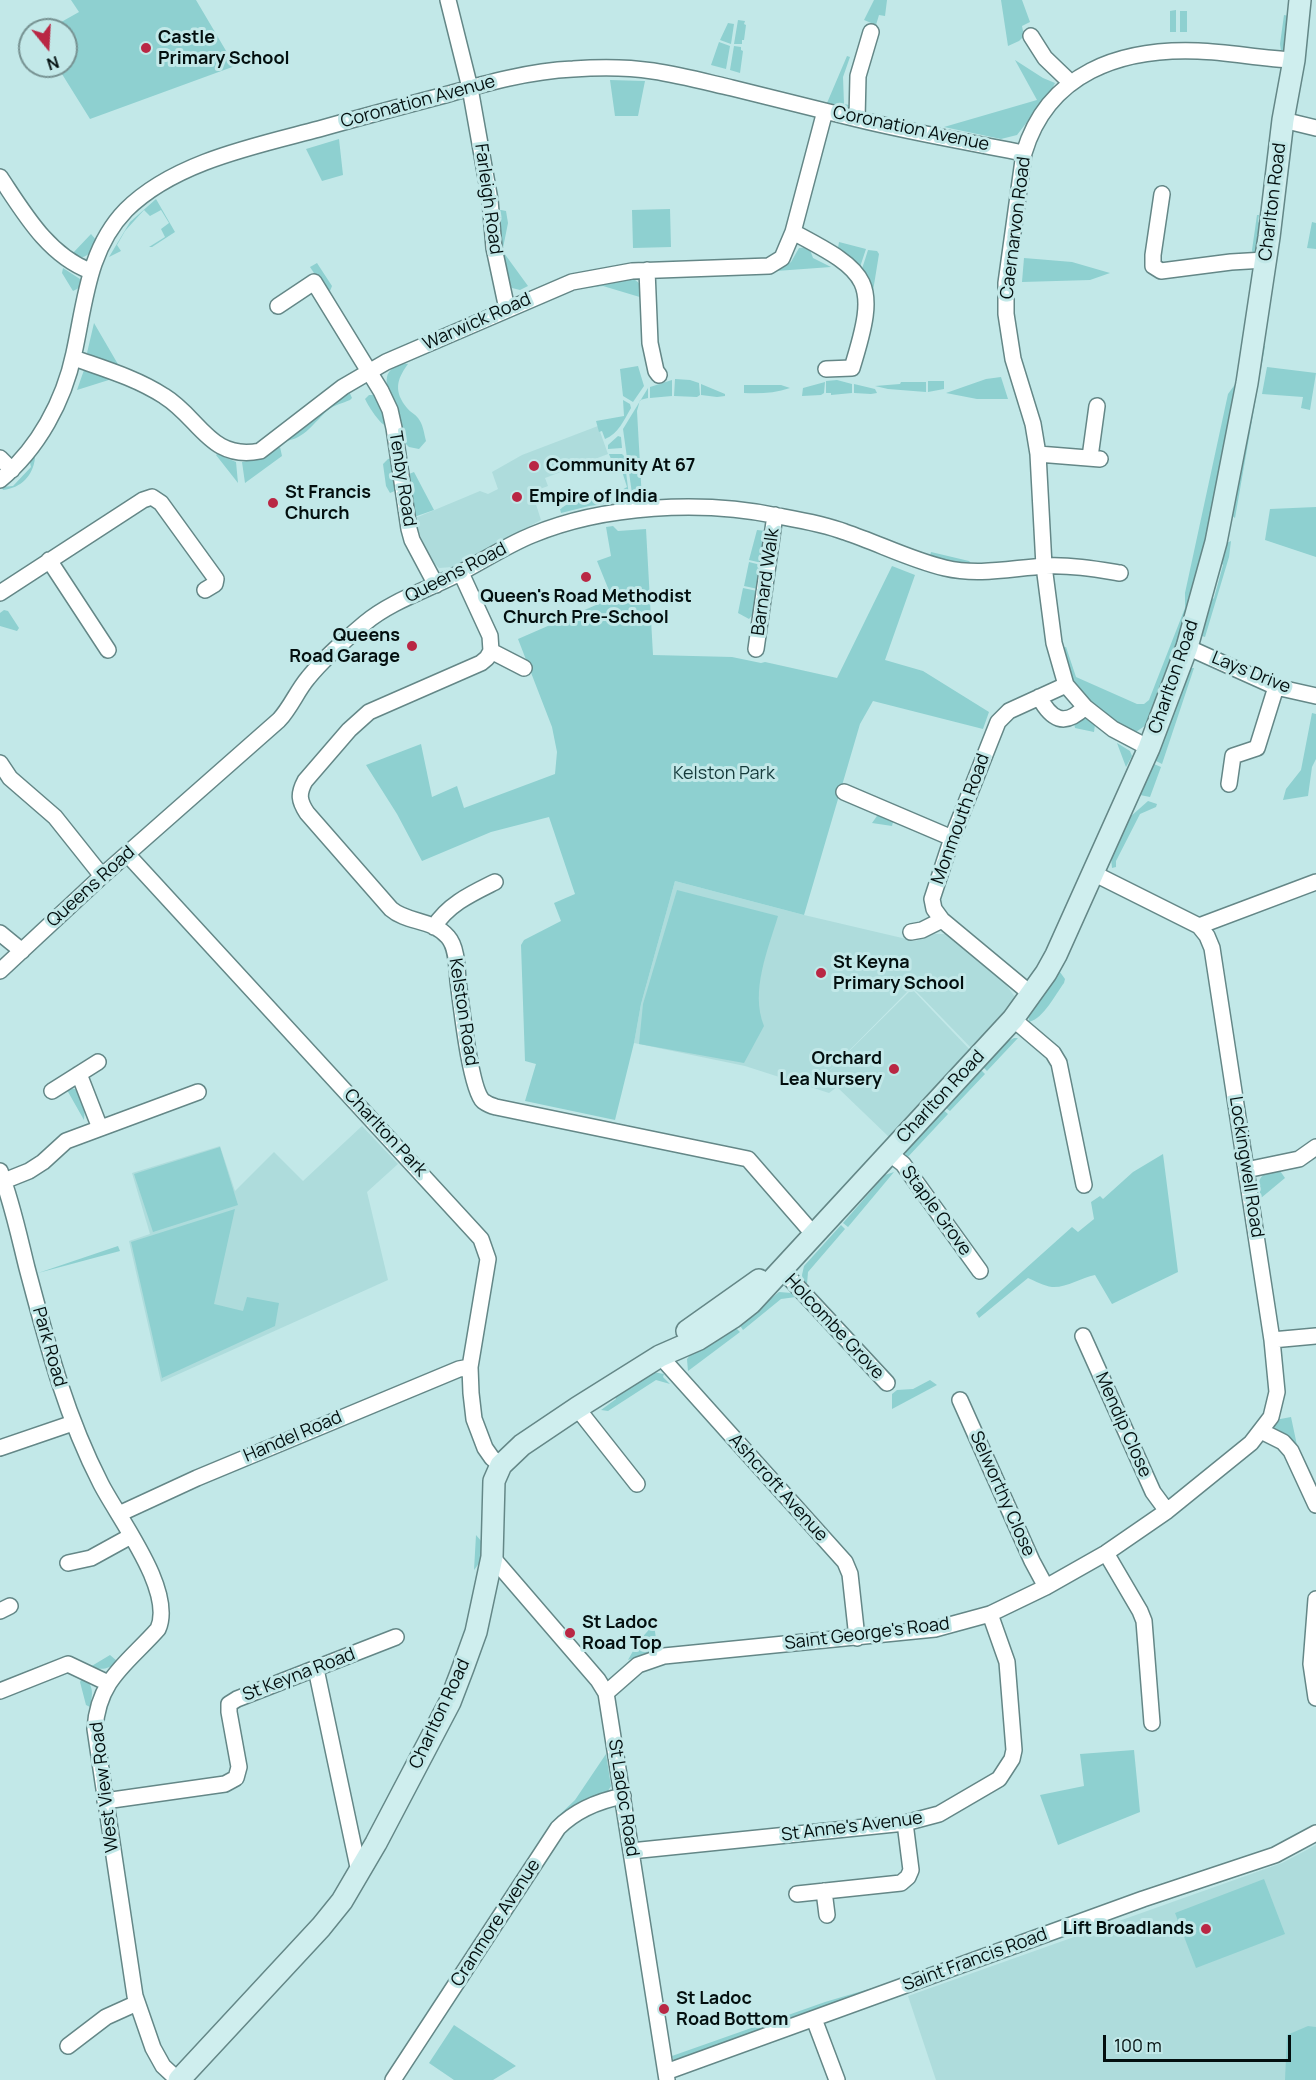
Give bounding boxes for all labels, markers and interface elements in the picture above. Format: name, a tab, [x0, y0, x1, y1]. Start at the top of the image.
north arrow	[18, 18, 78, 78]
place label: Castle Primary School	[158, 27, 290, 70]
marker: Castle Primary School	[139, 41, 153, 55]
text: N	[44, 51, 62, 75]
street label: Coronation Avenue	[338, 71, 498, 133]
street label: Coronation Avenue	[831, 102, 991, 156]
street label: Farleigh Road	[470, 142, 506, 256]
street label: Charlton Road	[1255, 142, 1291, 262]
street label: Caernarvon Road	[997, 155, 1035, 301]
street label: Warwick Road	[420, 289, 534, 355]
street label: Tenby Road	[384, 430, 420, 528]
place label: Community At 67	[546, 455, 695, 477]
marker: Community At 67	[527, 459, 541, 473]
place label: St Francis Church	[285, 482, 371, 524]
place label: Empire of India	[529, 486, 657, 508]
marker: Empire of India	[510, 490, 524, 504]
marker: St Francis Church	[266, 496, 280, 510]
street label: Barnard Walk	[748, 527, 784, 637]
street label: Queens Road	[402, 538, 510, 608]
marker: Queen's Road Methodist Church Pre-School	[579, 570, 593, 584]
place label: Queen's Road Methodist Church Pre-School	[480, 586, 692, 628]
street label: Charlton Road	[1144, 617, 1204, 737]
place label: Queens Road Garage	[289, 625, 400, 668]
marker: Queens Road Garage	[405, 639, 419, 653]
street label: Lays Drive	[1208, 647, 1294, 699]
street label: Monmouth Road	[927, 751, 995, 887]
park label: Kelston Park	[673, 763, 775, 785]
street label: Queens Road	[43, 842, 139, 932]
place label: St Keyna Primary School	[833, 952, 965, 994]
street label: Kelston Road	[444, 957, 482, 1067]
marker: St Keyna Primary School	[814, 966, 828, 980]
street label: Charlton Road	[893, 1046, 989, 1148]
place label: Orchard Lea Nursery	[779, 1048, 882, 1090]
marker: Orchard Lea Nursery	[887, 1062, 901, 1076]
street label: Charlton Park	[339, 1085, 431, 1181]
street label: Lockingwell Road	[1224, 1095, 1268, 1239]
street label: Staple Grove	[896, 1162, 976, 1260]
street label: Holcombe Grove	[780, 1270, 888, 1384]
street label: Park Road	[27, 1305, 71, 1389]
street label: Mendip Close	[1090, 1369, 1156, 1481]
street label: Handel Road	[241, 1407, 345, 1467]
street label: Selworthy Close	[965, 1428, 1039, 1560]
street label: Ashcroft Avenue	[724, 1430, 832, 1546]
place label: St Ladoc Road Top	[582, 1612, 662, 1654]
street label: Saint George's Road	[783, 1613, 951, 1655]
marker: St Ladoc Road Top	[563, 1626, 577, 1640]
street label: St Keyna Road	[240, 1644, 358, 1706]
street label: Charlton Road	[405, 1656, 475, 1772]
street label: West View Road	[86, 1720, 124, 1854]
street label: St Ladoc Road	[603, 1738, 643, 1858]
street label: St Anne's Avenue	[780, 1808, 924, 1846]
street label: Cranmore Avenue	[447, 1855, 545, 1991]
place label: Lift Broadlands	[1063, 1918, 1194, 1940]
marker: Lift Broadlands	[1199, 1922, 1213, 1936]
street label: Saint Francis Road	[900, 1924, 1050, 1996]
place label: St Ladoc Road Bottom	[676, 1988, 788, 2030]
marker: St Ladoc Road Bottom	[657, 2002, 671, 2016]
scale bar	[1106, 2023, 1294, 2061]
text: 100 m	[1114, 2033, 1162, 2057]

